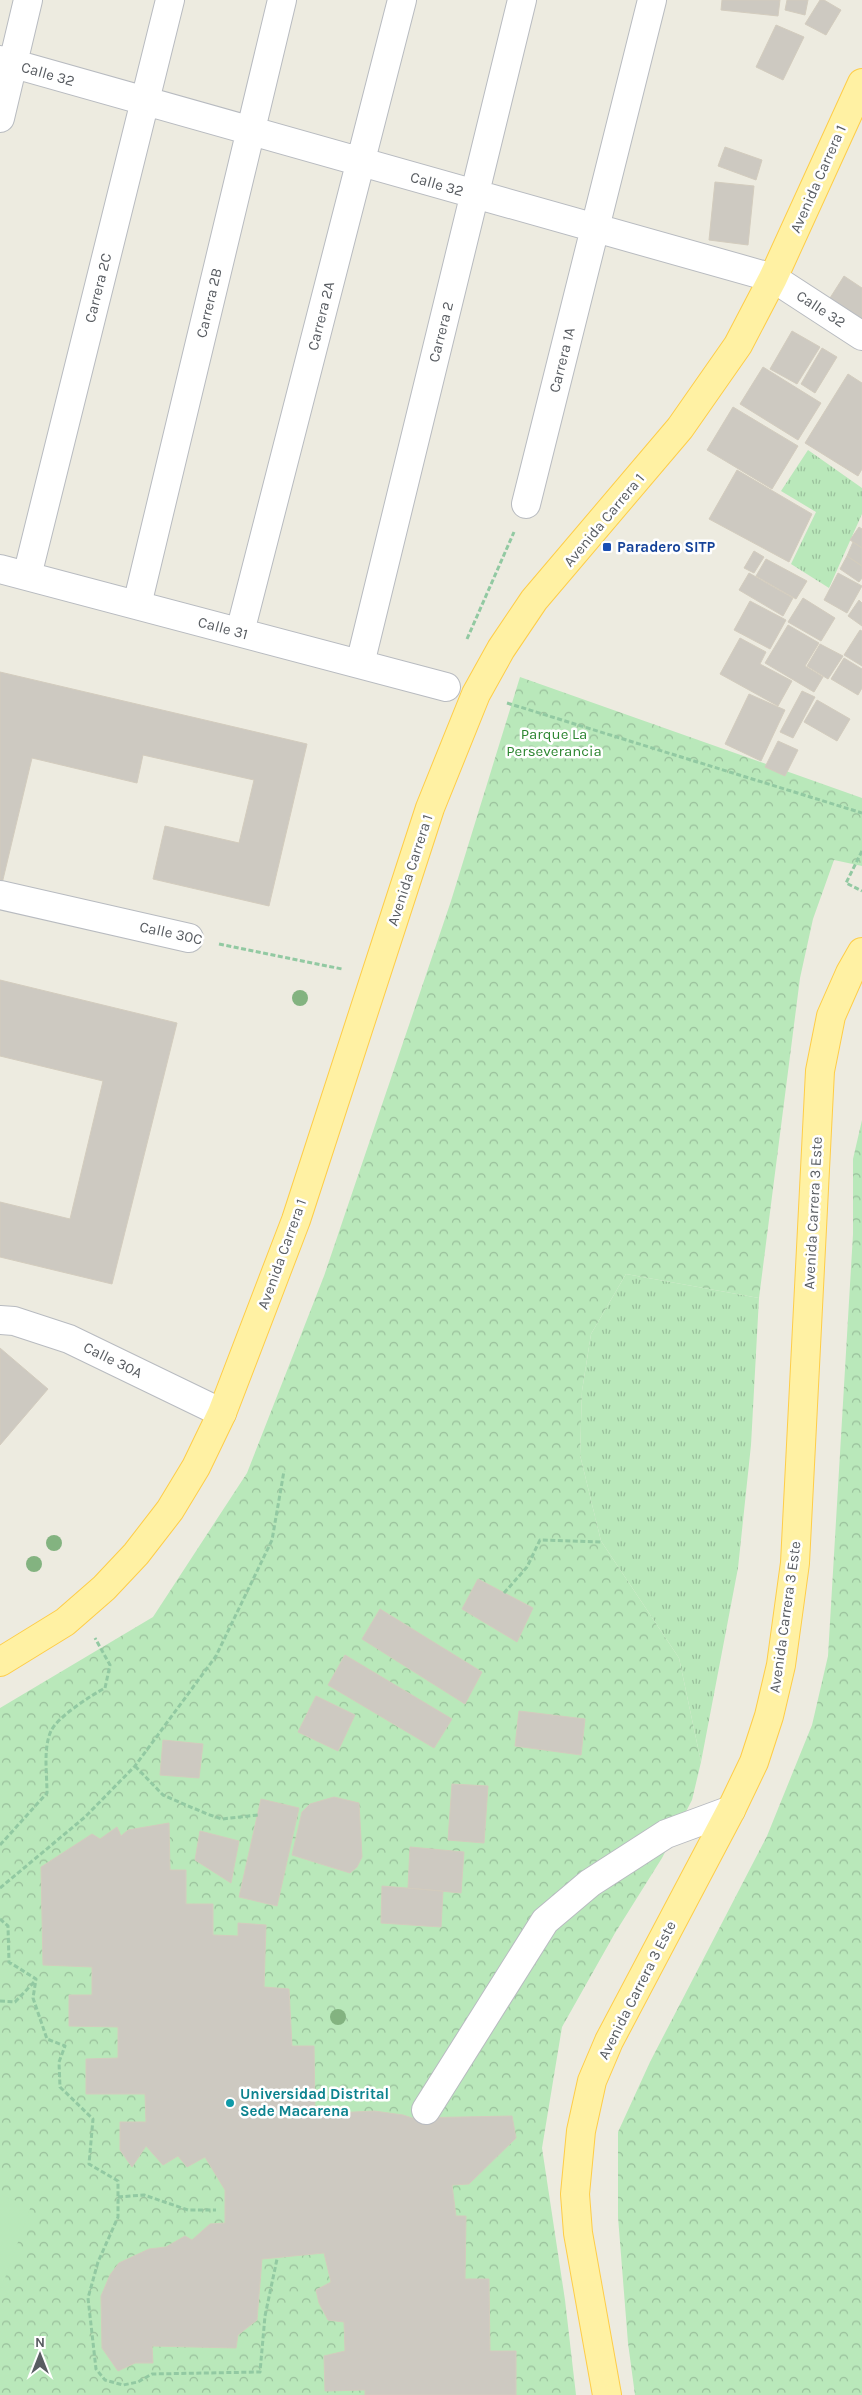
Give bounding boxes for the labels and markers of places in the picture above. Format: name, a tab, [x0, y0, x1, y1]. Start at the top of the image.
place label: Paradero SITP	[617, 538, 716, 556]
marker: Paradero SITP	[601, 541, 613, 553]
place label: Universidad Distrital Sede Macarena	[240, 2085, 389, 2120]
marker: Universidad Distrital Sede Macarena	[224, 2097, 236, 2109]

